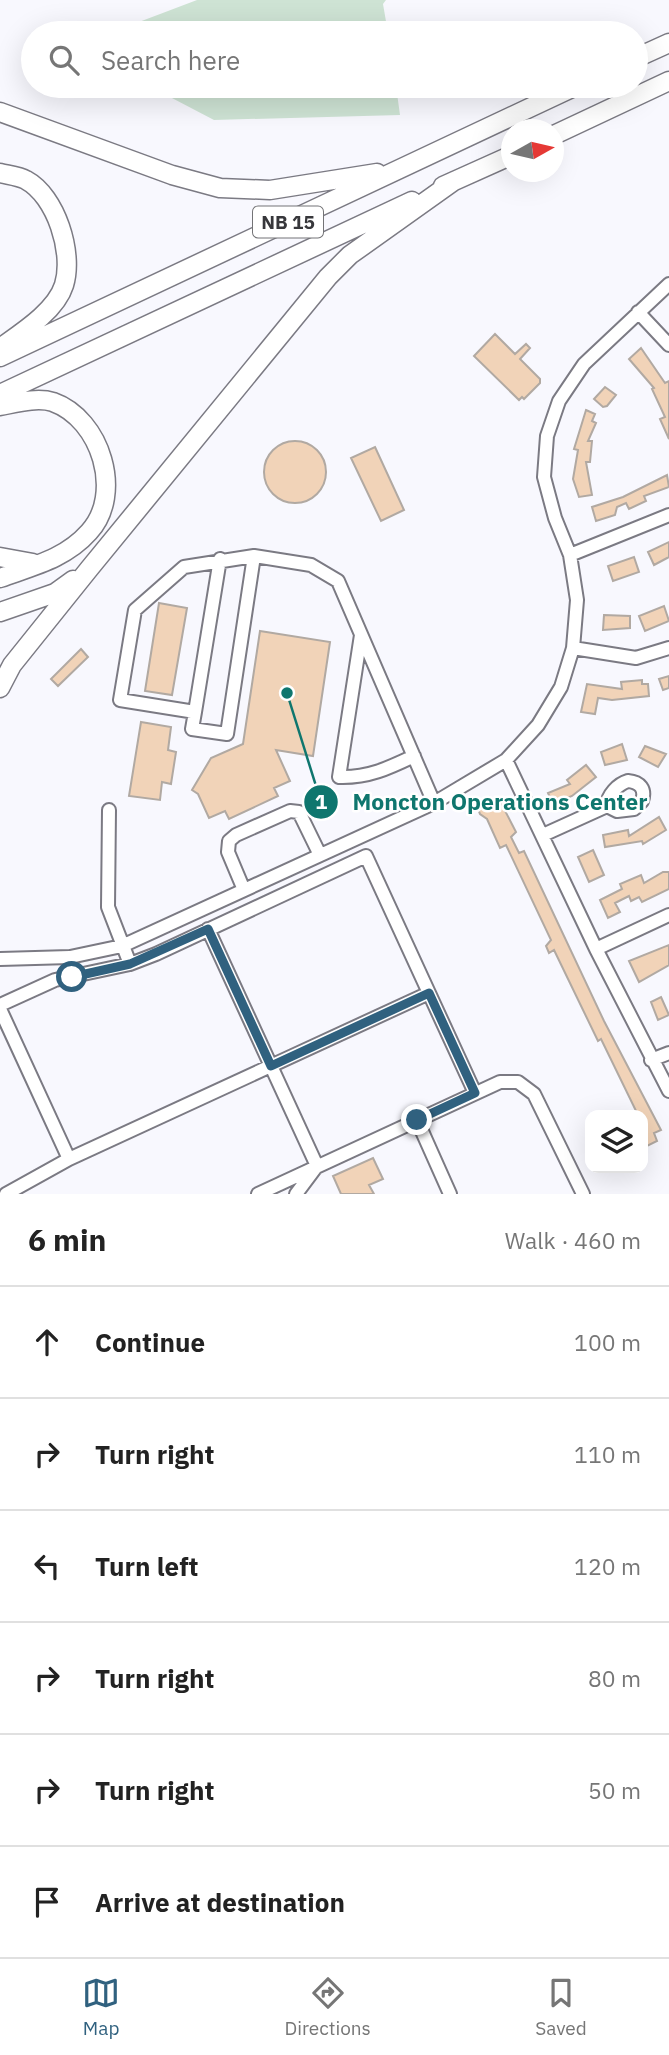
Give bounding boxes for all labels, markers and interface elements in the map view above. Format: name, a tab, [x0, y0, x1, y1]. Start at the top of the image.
search box	[21, 21, 648, 98]
icon: search	[45, 41, 83, 79]
text: Search here	[101, 43, 240, 77]
north arrow	[501, 119, 564, 182]
road number: NB 15	[253, 206, 323, 238]
callout: Moncton Operations Center	[303, 780, 661, 824]
text: Moncton Operations Center	[352, 786, 648, 816]
text: 1	[315, 787, 328, 815]
route start	[56, 961, 87, 992]
route end	[401, 1104, 432, 1135]
map controls	[585, 1110, 648, 1173]
button: layers	[585, 1110, 648, 1173]
text: 6 min	[28, 1220, 106, 1259]
text: Walk · 460 m	[505, 1225, 641, 1255]
icon: ahead	[28, 1323, 66, 1361]
text: Continue	[95, 1325, 205, 1359]
text: 100 m	[574, 1327, 641, 1357]
icon: right	[28, 1435, 66, 1473]
text: Turn right	[95, 1437, 214, 1471]
text: 110 m	[574, 1439, 641, 1469]
icon: left	[28, 1547, 66, 1585]
text: Turn left	[95, 1549, 198, 1583]
text: 120 m	[574, 1551, 641, 1581]
icon: right	[28, 1659, 66, 1697]
text: Turn right	[95, 1661, 214, 1695]
text: 80 m	[588, 1663, 641, 1693]
icon: right	[28, 1771, 66, 1809]
text: Turn right	[95, 1773, 214, 1807]
text: 50 m	[588, 1775, 641, 1805]
icon: arrive	[28, 1883, 66, 1921]
text: Arrive at destination	[95, 1885, 345, 1919]
tab: Map	[82, 1974, 120, 2040]
tab: Directions	[284, 1974, 371, 2040]
tab: Saved	[535, 1974, 587, 2040]

